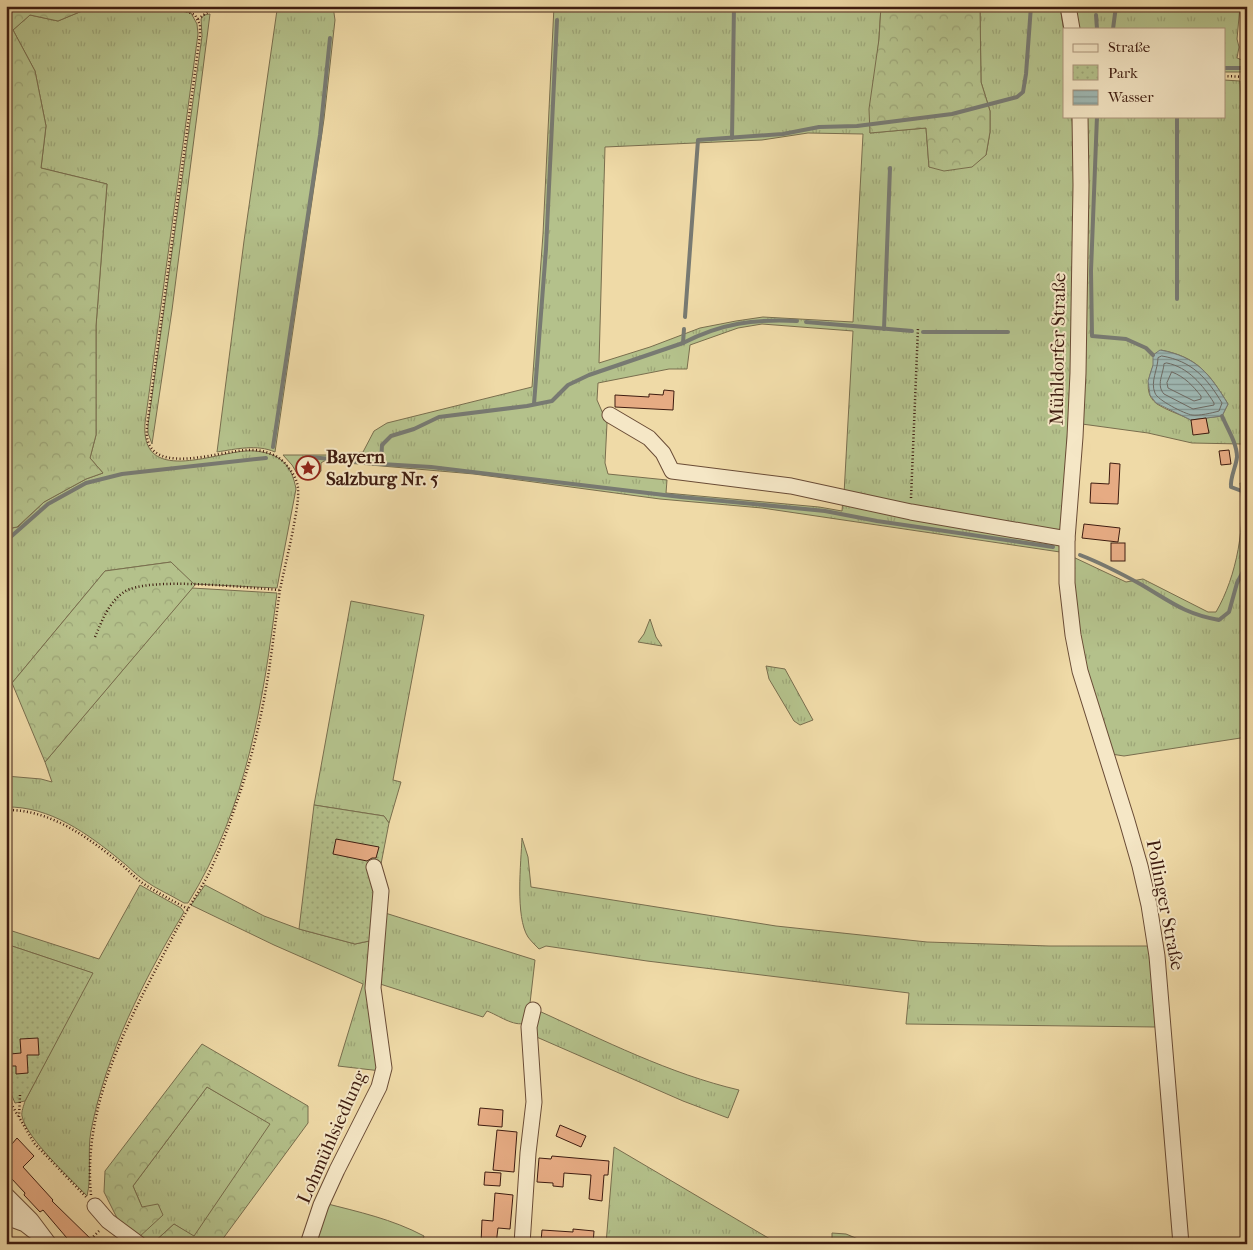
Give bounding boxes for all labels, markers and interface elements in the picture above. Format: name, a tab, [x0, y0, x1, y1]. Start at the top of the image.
legend	[1063, 28, 1226, 118]
text: Straße	[1108, 38, 1151, 56]
text: Park	[1108, 64, 1138, 82]
text: Wasser	[1107, 88, 1154, 106]
street label: Mühldorfer Straße	[1046, 273, 1070, 425]
place label: Bayern Salzburg Nr. 5	[326, 446, 439, 490]
place icon: Bayern Salzburg Nr. 5	[295, 455, 321, 481]
street label: Pollinger Straße	[1142, 838, 1188, 972]
street label: Lohmühlsiedlung	[293, 1066, 372, 1207]

